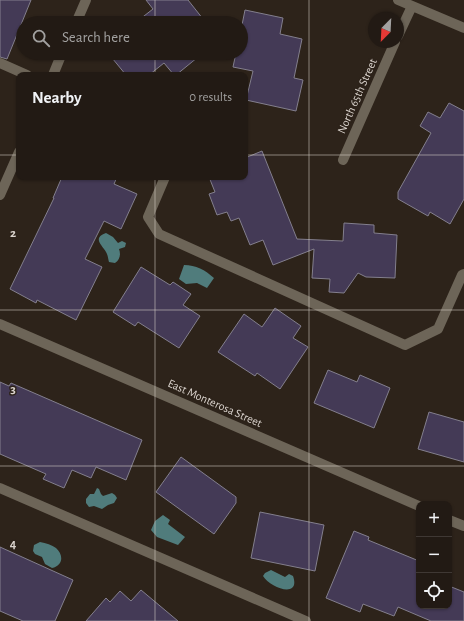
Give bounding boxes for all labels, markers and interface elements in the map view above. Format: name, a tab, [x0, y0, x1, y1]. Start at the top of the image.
north arrow	[368, 12, 404, 48]
search box	[16, 16, 248, 60]
icon: search	[30, 27, 52, 49]
text: Search here	[62, 30, 130, 45]
street label: North 65th Street	[335, 57, 379, 135]
text: Nearby	[32, 89, 82, 106]
text: 0 results	[189, 91, 232, 104]
text: 2	[10, 227, 16, 240]
street label: East Monterosa Street	[166, 377, 264, 429]
text: 3	[10, 383, 16, 396]
map controls	[416, 501, 452, 609]
button: +	[416, 501, 452, 537]
button: −	[416, 537, 452, 573]
text: 4	[10, 538, 17, 551]
button: locate	[416, 573, 452, 609]

